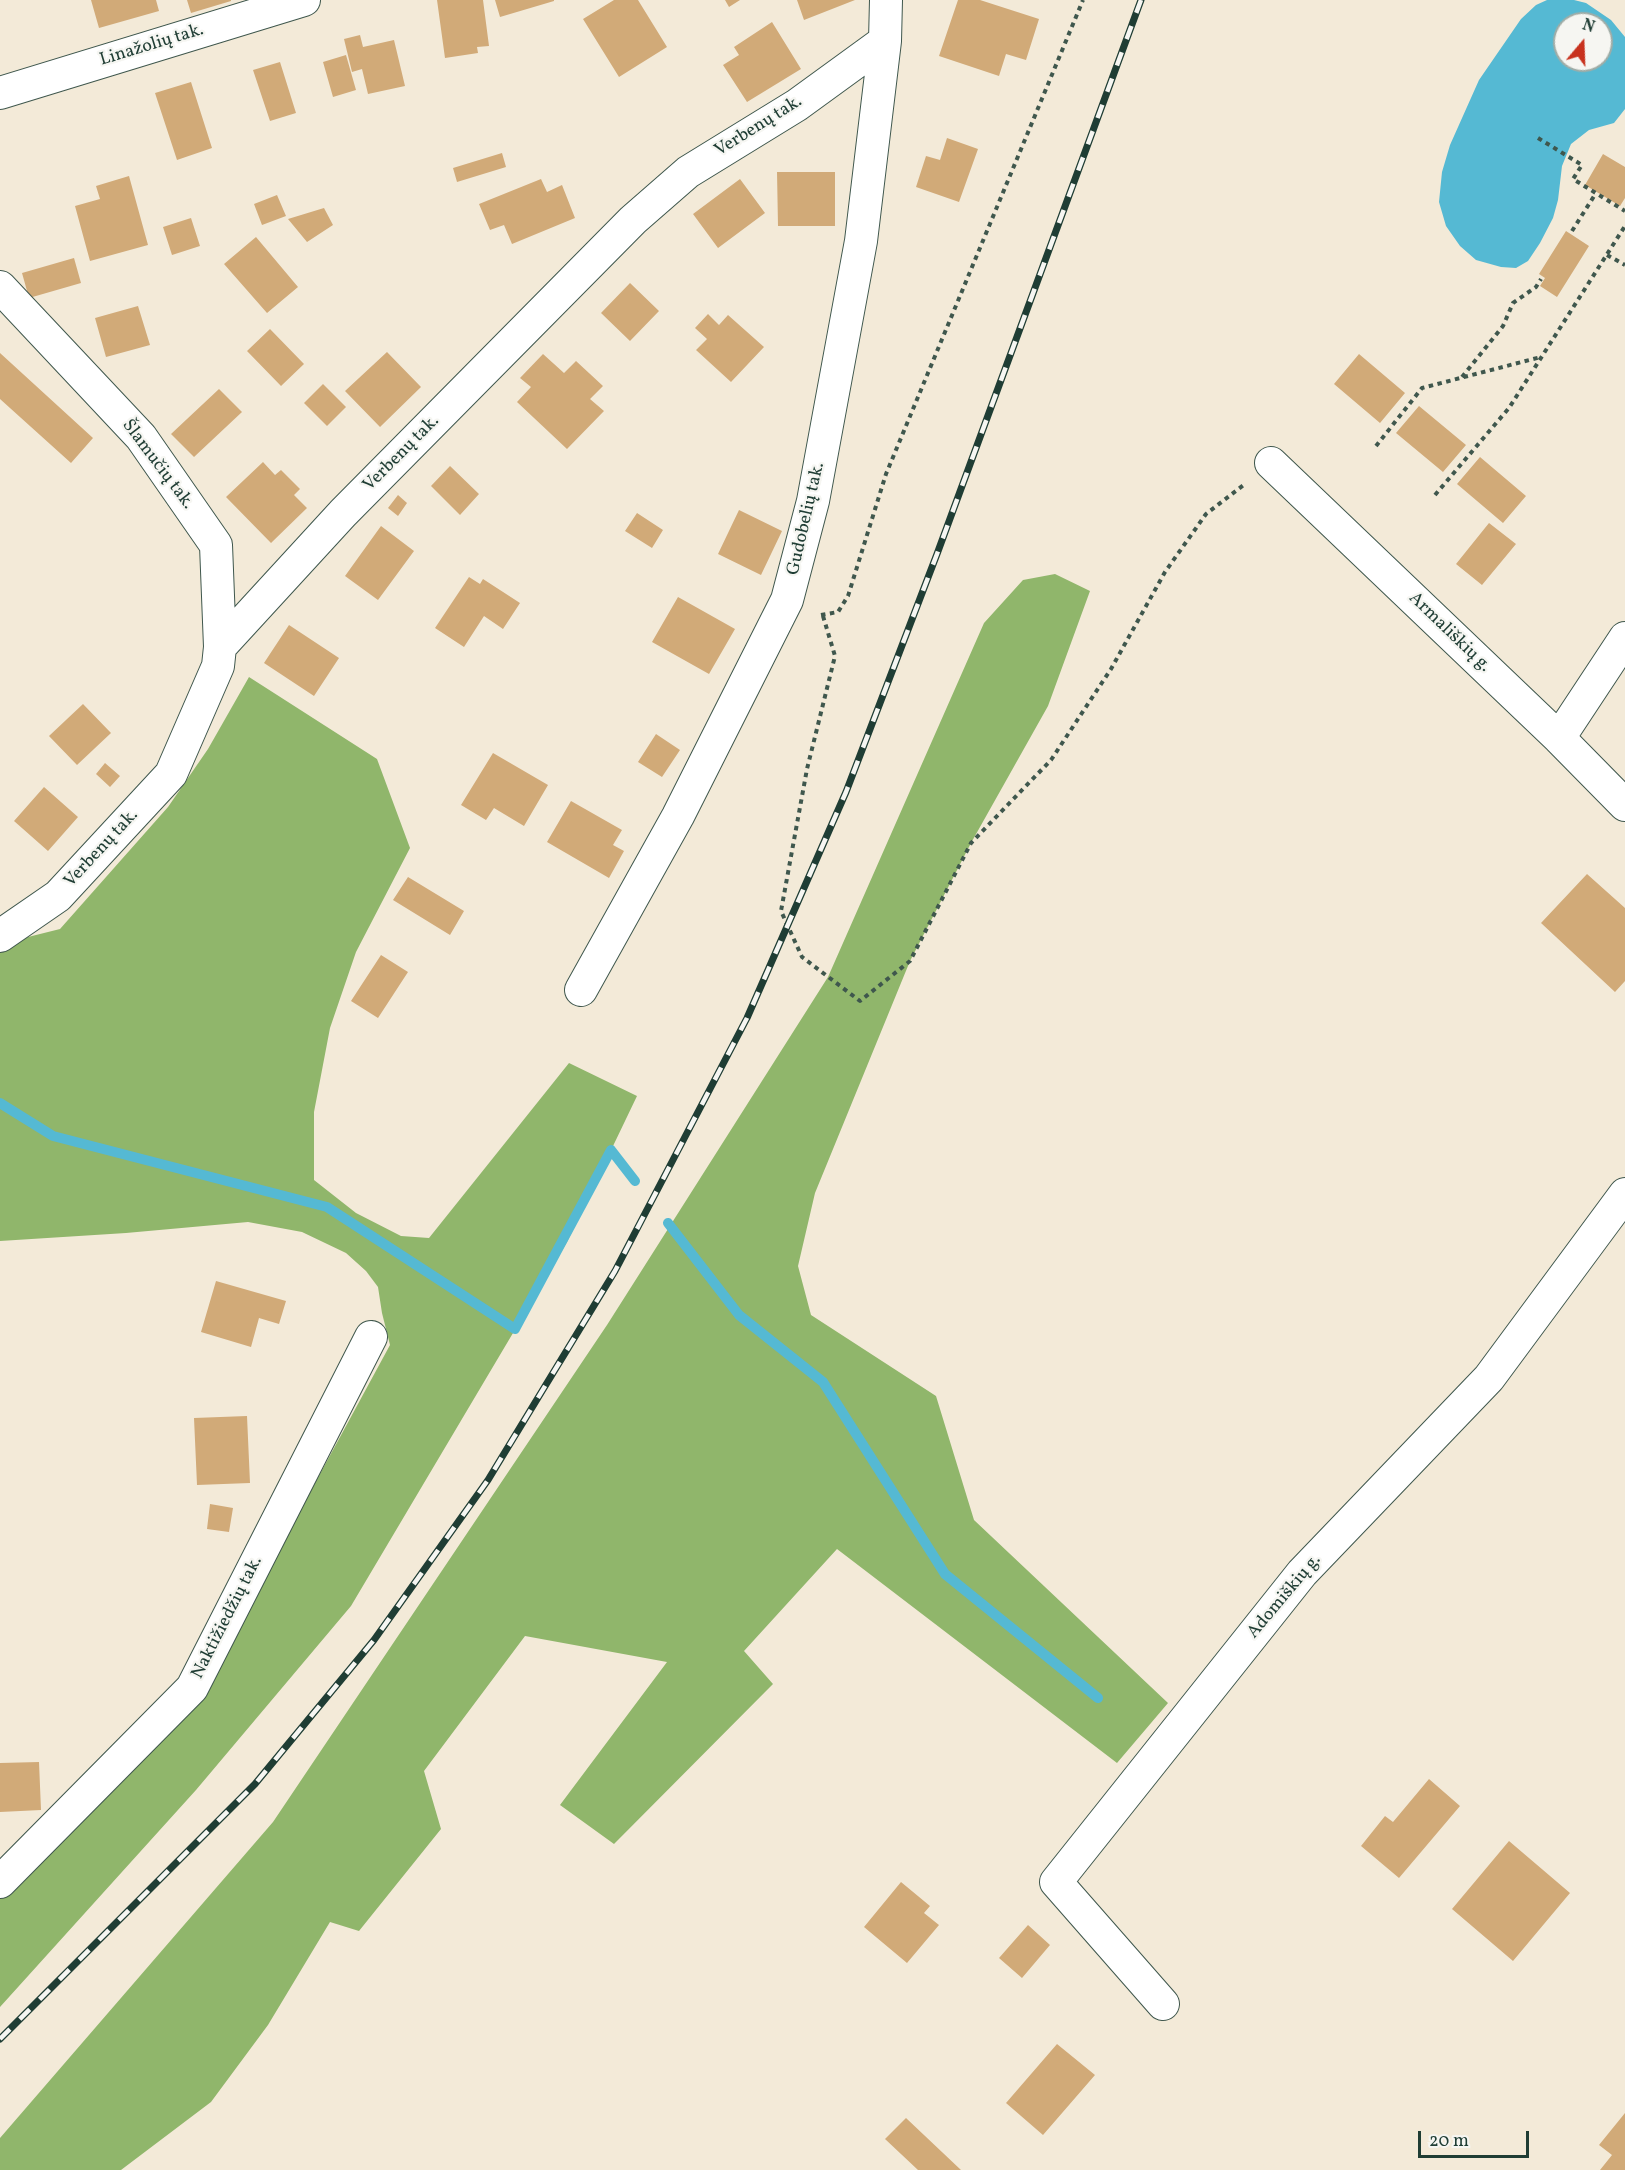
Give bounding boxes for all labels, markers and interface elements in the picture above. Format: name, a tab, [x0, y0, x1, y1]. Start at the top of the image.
north arrow	[1553, 12, 1613, 72]
text: N	[1579, 15, 1597, 39]
street label: Linažolių tak.	[97, 20, 207, 72]
street label: Verbenų tak.	[711, 92, 807, 162]
street label: Verbenų tak.	[359, 411, 445, 497]
street label: Šlamučių tak.	[116, 416, 198, 514]
street label: Gudobelių tak.	[784, 460, 830, 578]
street label: Armališkių g.	[1403, 588, 1495, 678]
street label: Verbenų tak.	[60, 805, 144, 893]
street label: Adomiškių g.	[1243, 1550, 1327, 1644]
street label: Naktižiedžių tak.	[188, 1553, 268, 1683]
scale bar	[1421, 2119, 1532, 2157]
text: 20 m	[1429, 2129, 1469, 2154]

